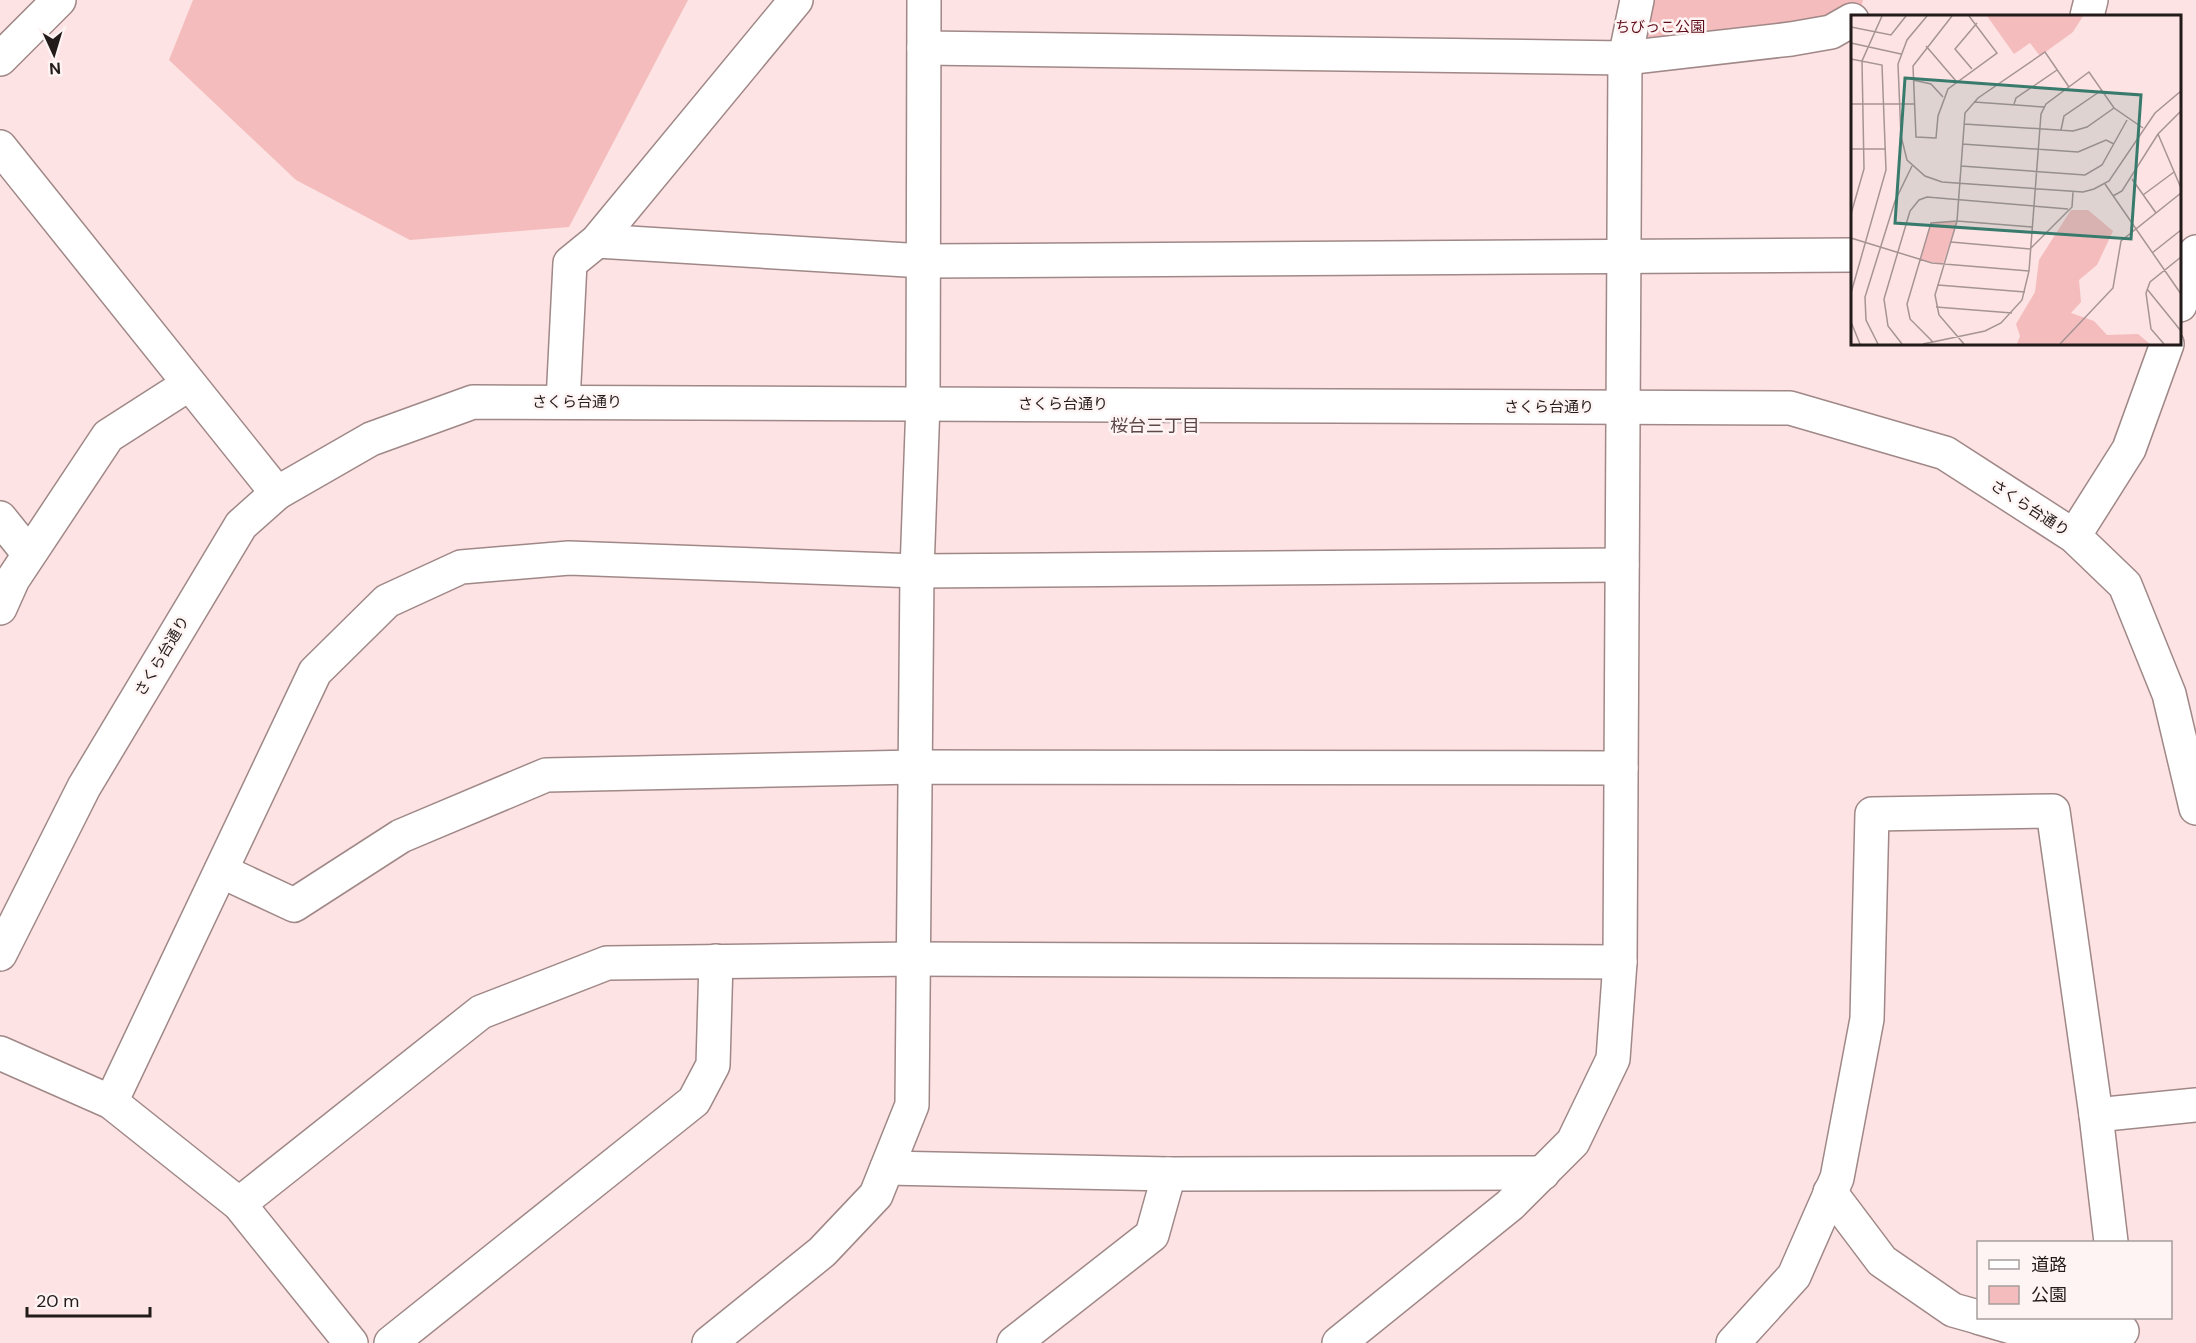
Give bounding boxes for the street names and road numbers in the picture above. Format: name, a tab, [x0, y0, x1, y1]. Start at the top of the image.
street label: さくら台通り	[532, 392, 622, 412]
street label: さくら台通り	[1018, 394, 1108, 414]
street label: さくら台通り	[1504, 397, 1594, 417]
street label: さくら台通り	[1987, 475, 2073, 541]
street label: さくら台通り	[130, 612, 194, 700]

